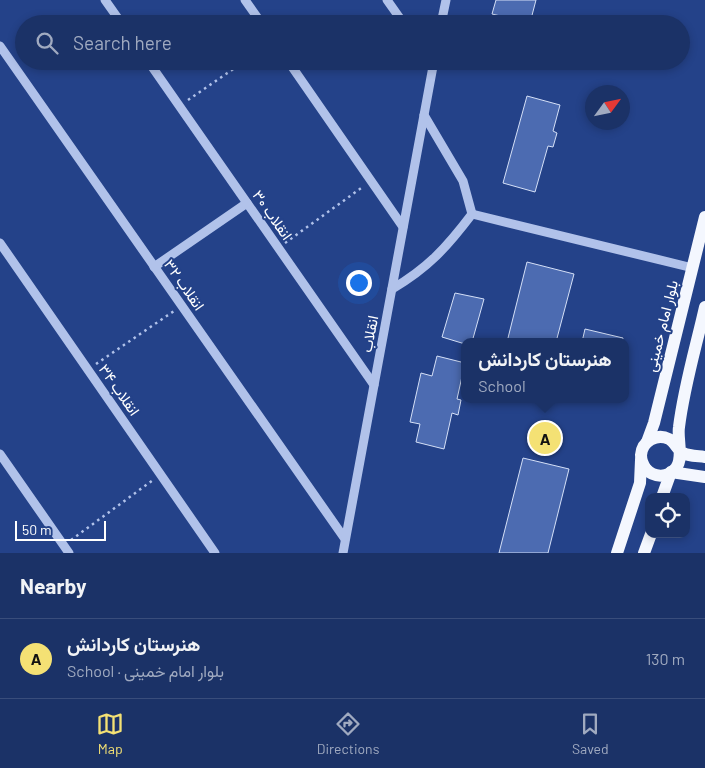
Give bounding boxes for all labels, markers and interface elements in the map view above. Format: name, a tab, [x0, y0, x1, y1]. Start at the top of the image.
search box	[15, 15, 690, 70]
icon: search	[33, 29, 61, 57]
text: Search here	[73, 31, 172, 54]
north arrow	[585, 85, 630, 130]
street label: انقلاب ۳۰	[248, 186, 296, 243]
street label: انقلاب ۳۲	[160, 255, 209, 314]
your location	[346, 270, 372, 296]
street label: بلوار امام خمینی	[641, 278, 683, 374]
street label: انقلاب	[357, 314, 382, 354]
popup	[461, 338, 629, 403]
text: هنرستان کاردانش	[478, 347, 612, 370]
street label: انقلاب ۳۴	[95, 360, 144, 419]
text: School	[478, 376, 526, 395]
pin: A	[529, 419, 561, 457]
map controls	[645, 493, 690, 538]
button: locate	[645, 493, 690, 538]
scale bar	[15, 518, 106, 541]
text: 50 m	[22, 521, 51, 538]
text: Nearby	[20, 573, 86, 598]
text: هنرستان کاردانش	[67, 632, 200, 655]
text: A	[31, 649, 41, 668]
text: 130 m	[646, 649, 685, 668]
text: School · بلوار امام خمینی	[67, 661, 224, 680]
tab: Map	[96, 710, 124, 757]
tab: Directions	[317, 710, 379, 757]
tab: Saved	[572, 710, 609, 757]

